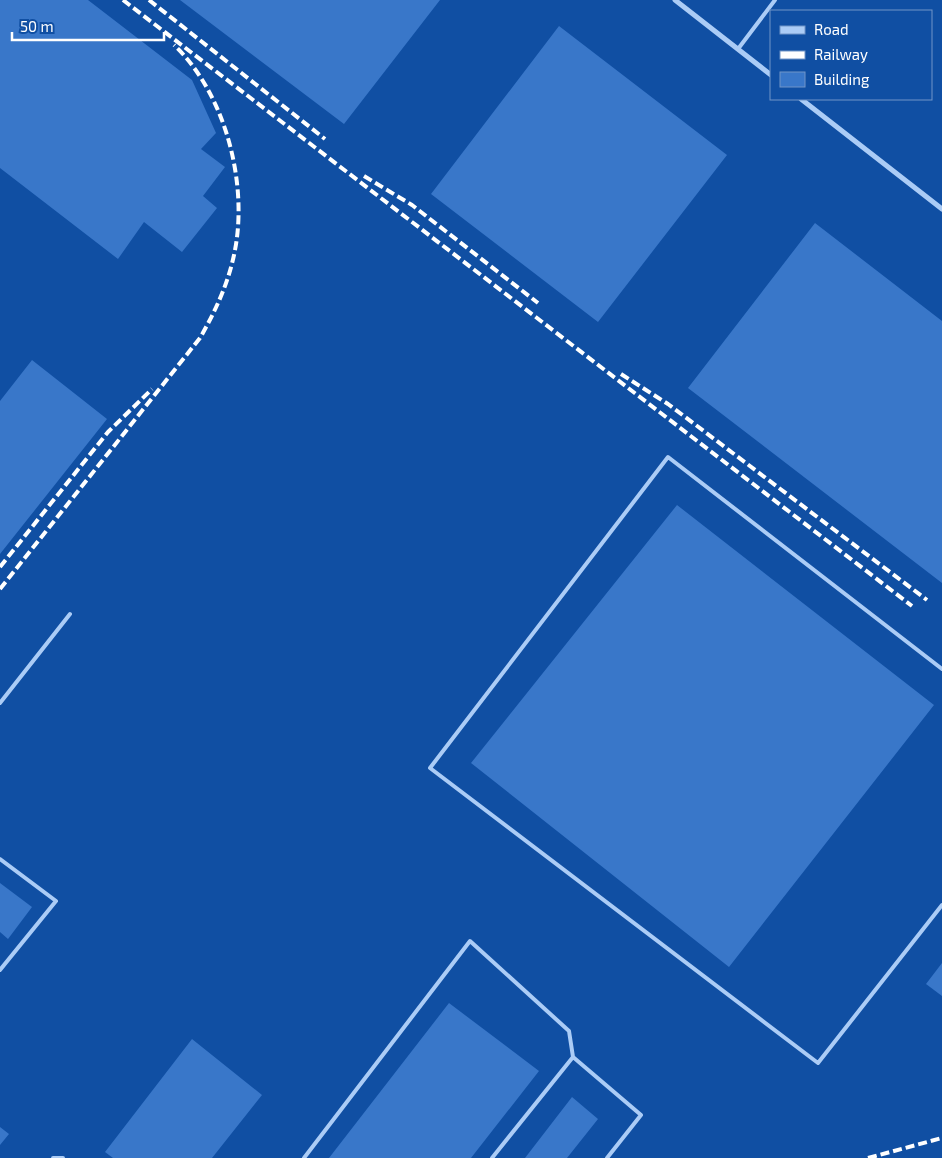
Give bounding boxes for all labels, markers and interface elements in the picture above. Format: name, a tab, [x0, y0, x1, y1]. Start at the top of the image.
scale bar	[12, 10, 165, 42]
legend	[770, 10, 932, 100]
text: 50 m	[20, 17, 54, 35]
text: Road	[814, 20, 849, 38]
text: Railway	[814, 45, 868, 63]
text: Building	[814, 70, 870, 88]

